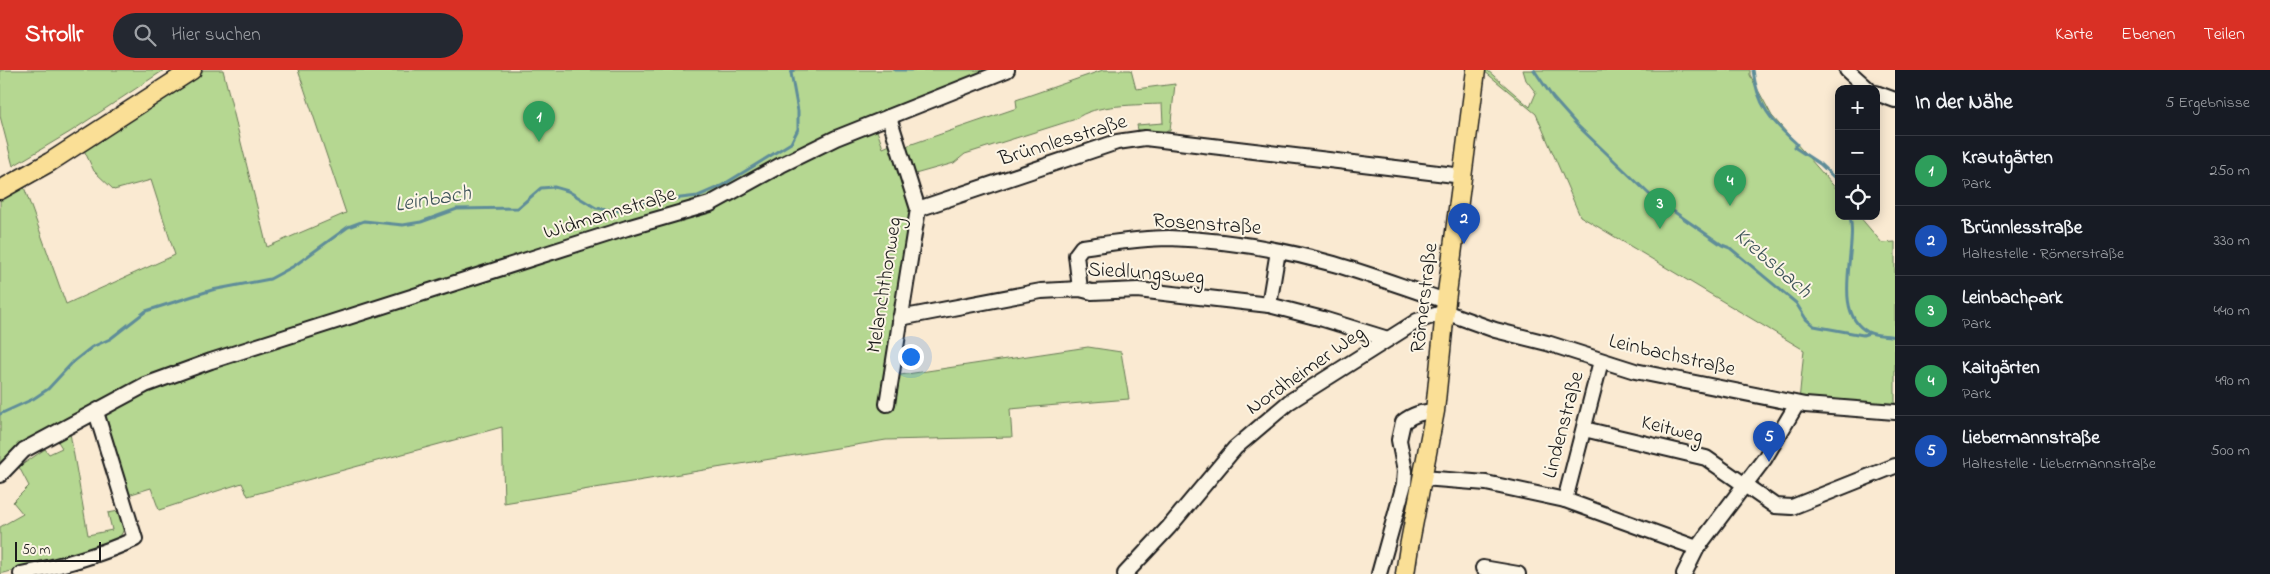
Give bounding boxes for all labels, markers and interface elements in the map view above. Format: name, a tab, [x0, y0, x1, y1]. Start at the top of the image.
search box	[113, 13, 463, 58]
text: Strollr	[25, 18, 83, 53]
icon: search	[131, 21, 159, 49]
text: Hier suchen	[171, 22, 261, 49]
text: Karte	[2055, 22, 2093, 48]
text: Ebenen	[2121, 22, 2175, 48]
text: Teilen	[2203, 22, 2245, 48]
map controls	[1835, 85, 1880, 220]
button: +	[1835, 85, 1880, 130]
text: In der Nähe	[1915, 88, 2013, 118]
text: 5 Ergebnisse	[2165, 91, 2250, 115]
pin: 1	[523, 101, 555, 142]
street label: Brünnlesstraße	[994, 107, 1131, 175]
button: −	[1835, 130, 1880, 175]
text: Krautgärten	[1962, 145, 2053, 172]
text: 1	[1928, 159, 1934, 183]
text: 250 m	[2210, 159, 2250, 183]
pin: 4	[1714, 165, 1746, 206]
text: Park	[1962, 172, 1991, 196]
button: locate	[1835, 175, 1880, 220]
water label: Leinbach	[393, 178, 474, 222]
street label: Widmannstraße	[540, 179, 681, 248]
pin: 3	[1644, 188, 1676, 229]
pin: 2	[1448, 203, 1480, 244]
street label: Rosenstraße	[1152, 206, 1263, 244]
street label: Melanchthonweg	[859, 215, 913, 356]
text: Brünnlesstraße	[1962, 215, 2082, 242]
water label: Krebsbach	[1726, 221, 1818, 307]
text: 2	[1927, 229, 1935, 253]
text: 330 m	[2213, 229, 2250, 253]
street label: Römerstraße	[1403, 241, 1447, 355]
text: Haltestelle · Römerstraße	[1962, 242, 2124, 266]
street label: Siedlungsweg	[1086, 255, 1205, 295]
text: Leinbachpark	[1962, 285, 2063, 312]
text: 3	[1928, 299, 1934, 323]
text: 440 m	[2213, 299, 2250, 323]
text: Park	[1962, 312, 1991, 336]
street label: Nordheimer Weg	[1240, 319, 1373, 425]
street label: Leinbachstraße	[1606, 327, 1739, 385]
your location	[898, 344, 924, 370]
text: Kaitgärten	[1962, 355, 2040, 382]
street label: Lindenstraße	[1535, 368, 1593, 482]
text: 4	[1928, 369, 1934, 393]
text: 490 m	[2215, 369, 2250, 393]
text: Park	[1962, 382, 1991, 406]
street label: Keitweg	[1637, 408, 1706, 454]
pin: 5	[1753, 421, 1785, 462]
text: Liebermannstraße	[1962, 425, 2100, 452]
text: 5	[1926, 439, 1936, 463]
text: 500 m	[2211, 439, 2250, 463]
text: Haltestelle · Liebermannstraße	[1962, 452, 2156, 476]
scale bar	[15, 539, 101, 562]
text: 50 m	[22, 540, 50, 561]

